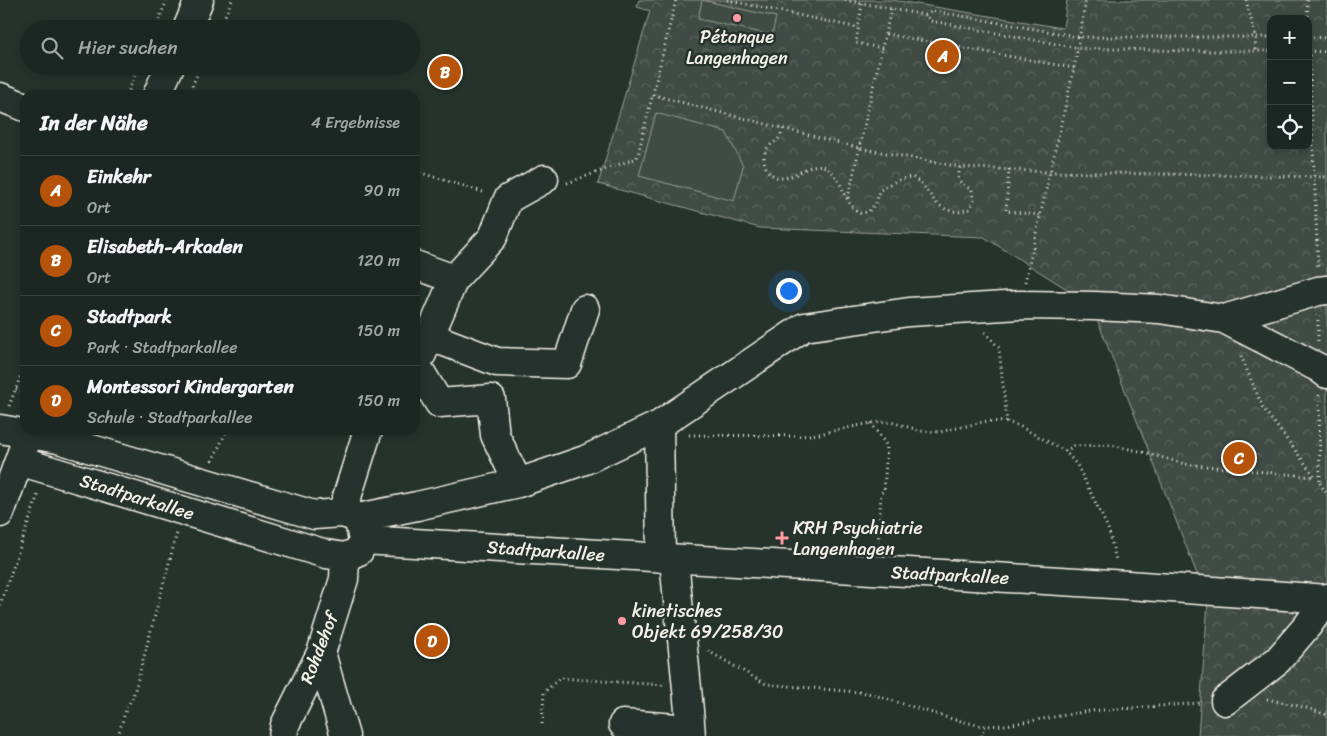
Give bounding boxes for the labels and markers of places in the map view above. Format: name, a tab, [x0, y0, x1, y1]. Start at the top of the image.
marker: Pétanque Langenhagen	[731, 12, 743, 24]
place label: Pétanque Langenhagen	[686, 21, 788, 74]
pin: A	[927, 37, 959, 75]
pin: B	[429, 53, 461, 91]
pin: C	[1223, 439, 1255, 477]
place label: KRH Psychiatrie Langenhagen	[793, 512, 923, 565]
marker: KRH Psychiatrie Langenhagen	[775, 531, 789, 545]
place label: kinetisches Objekt 69/258/30	[632, 595, 783, 648]
marker: kinetisches Objekt 69/258/30	[616, 615, 628, 627]
pin: D	[416, 622, 448, 660]

